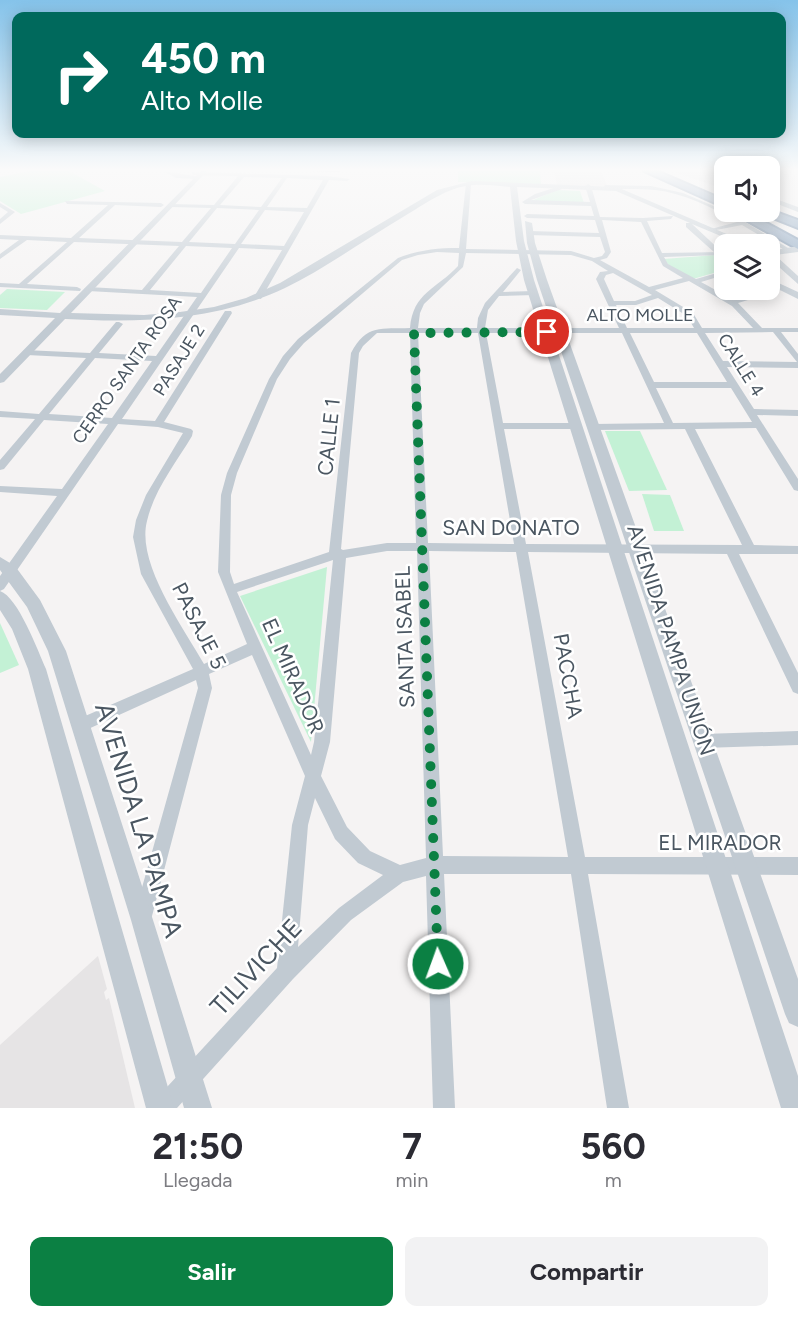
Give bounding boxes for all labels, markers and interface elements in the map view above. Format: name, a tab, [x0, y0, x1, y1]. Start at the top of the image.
text: 450 m	[141, 33, 266, 84]
icon: right	[42, 36, 120, 114]
text: Alto Molle	[141, 84, 263, 117]
map controls	[714, 156, 780, 300]
button: sound	[714, 156, 780, 222]
button: layers	[714, 234, 780, 300]
street label: CERRO SANTA ROSA	[68, 292, 186, 448]
street label: ALTO MOLLE	[586, 304, 694, 326]
pin	[521, 306, 572, 357]
icon: arrive	[530, 315, 563, 348]
street label: PASAJE 2	[148, 320, 210, 400]
street label: CALLE 4	[713, 329, 769, 401]
street label: CALLE 1	[312, 397, 345, 477]
street label: SAN DONATO	[442, 515, 580, 540]
street label: AVENIDA PAMPA UNIÓN	[622, 521, 721, 758]
street label: SANTA ISABEL	[390, 566, 419, 708]
street label: PASAJE 5	[167, 578, 232, 673]
street label: EL MIRADOR	[257, 614, 330, 737]
street label: PACCHA	[549, 631, 588, 721]
street label: AVENIDA LA PAMPA	[88, 699, 190, 942]
street label: EL MIRADOR	[658, 830, 782, 855]
street label: TILIVICHE	[203, 912, 309, 1022]
position arrow	[406, 932, 470, 996]
text: 21:50	[152, 1125, 243, 1168]
text: 7	[402, 1125, 422, 1168]
text: 560	[581, 1125, 646, 1168]
text: Llegada	[163, 1168, 233, 1192]
text: min	[396, 1168, 428, 1192]
text: m	[605, 1168, 622, 1192]
button: Salir	[30, 1237, 393, 1306]
button: Compartir	[405, 1237, 768, 1306]

